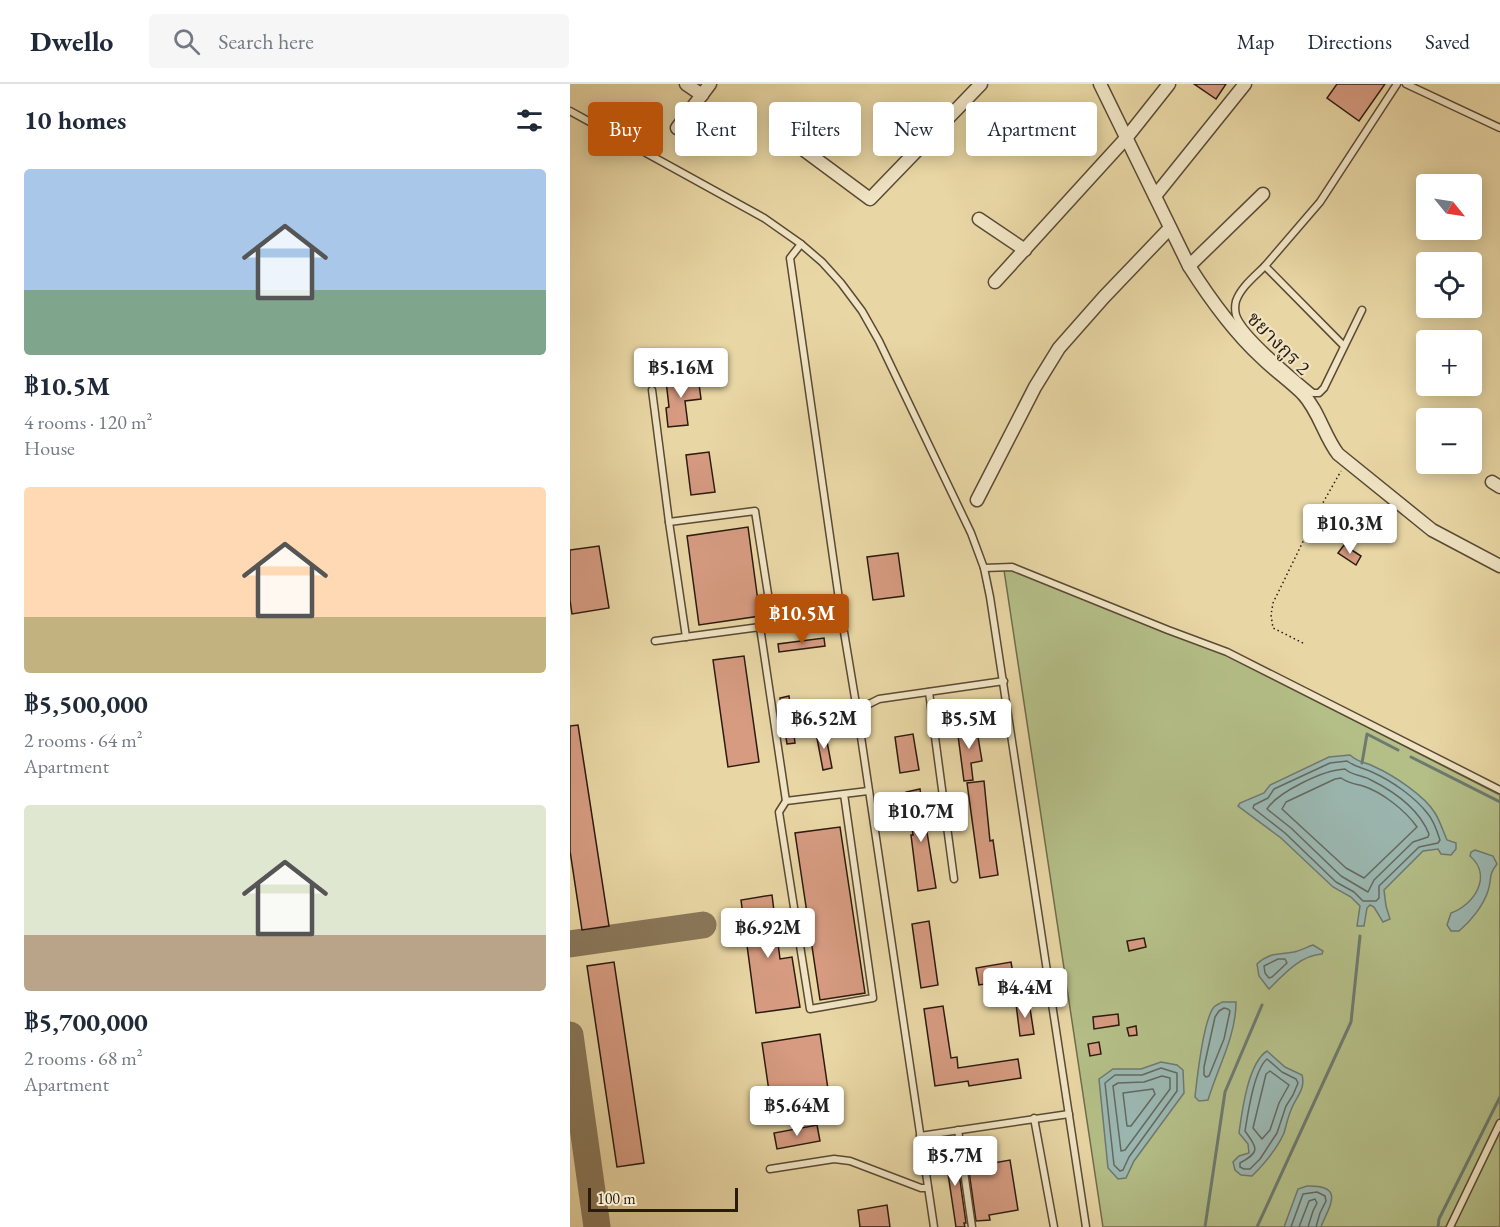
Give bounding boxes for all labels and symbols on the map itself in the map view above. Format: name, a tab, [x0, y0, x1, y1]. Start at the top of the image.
north arrow	[1416, 174, 1482, 240]
street label: ชยางกูร 2	[1242, 306, 1316, 380]
pin: ฿5.16M	[632, 348, 730, 399]
pin: ฿10.3M	[1301, 504, 1399, 555]
pin: ฿10.5M	[753, 594, 851, 645]
pin: ฿6.52M	[775, 699, 873, 750]
pin: ฿5.5M	[927, 699, 1011, 750]
pin: ฿10.7M	[872, 792, 970, 843]
pin: ฿6.92M	[719, 908, 817, 959]
pin: ฿4.4M	[983, 968, 1067, 1019]
pin: ฿5.64M	[748, 1086, 846, 1137]
pin: ฿5.7M	[913, 1136, 997, 1187]
scale bar	[588, 1185, 738, 1212]

